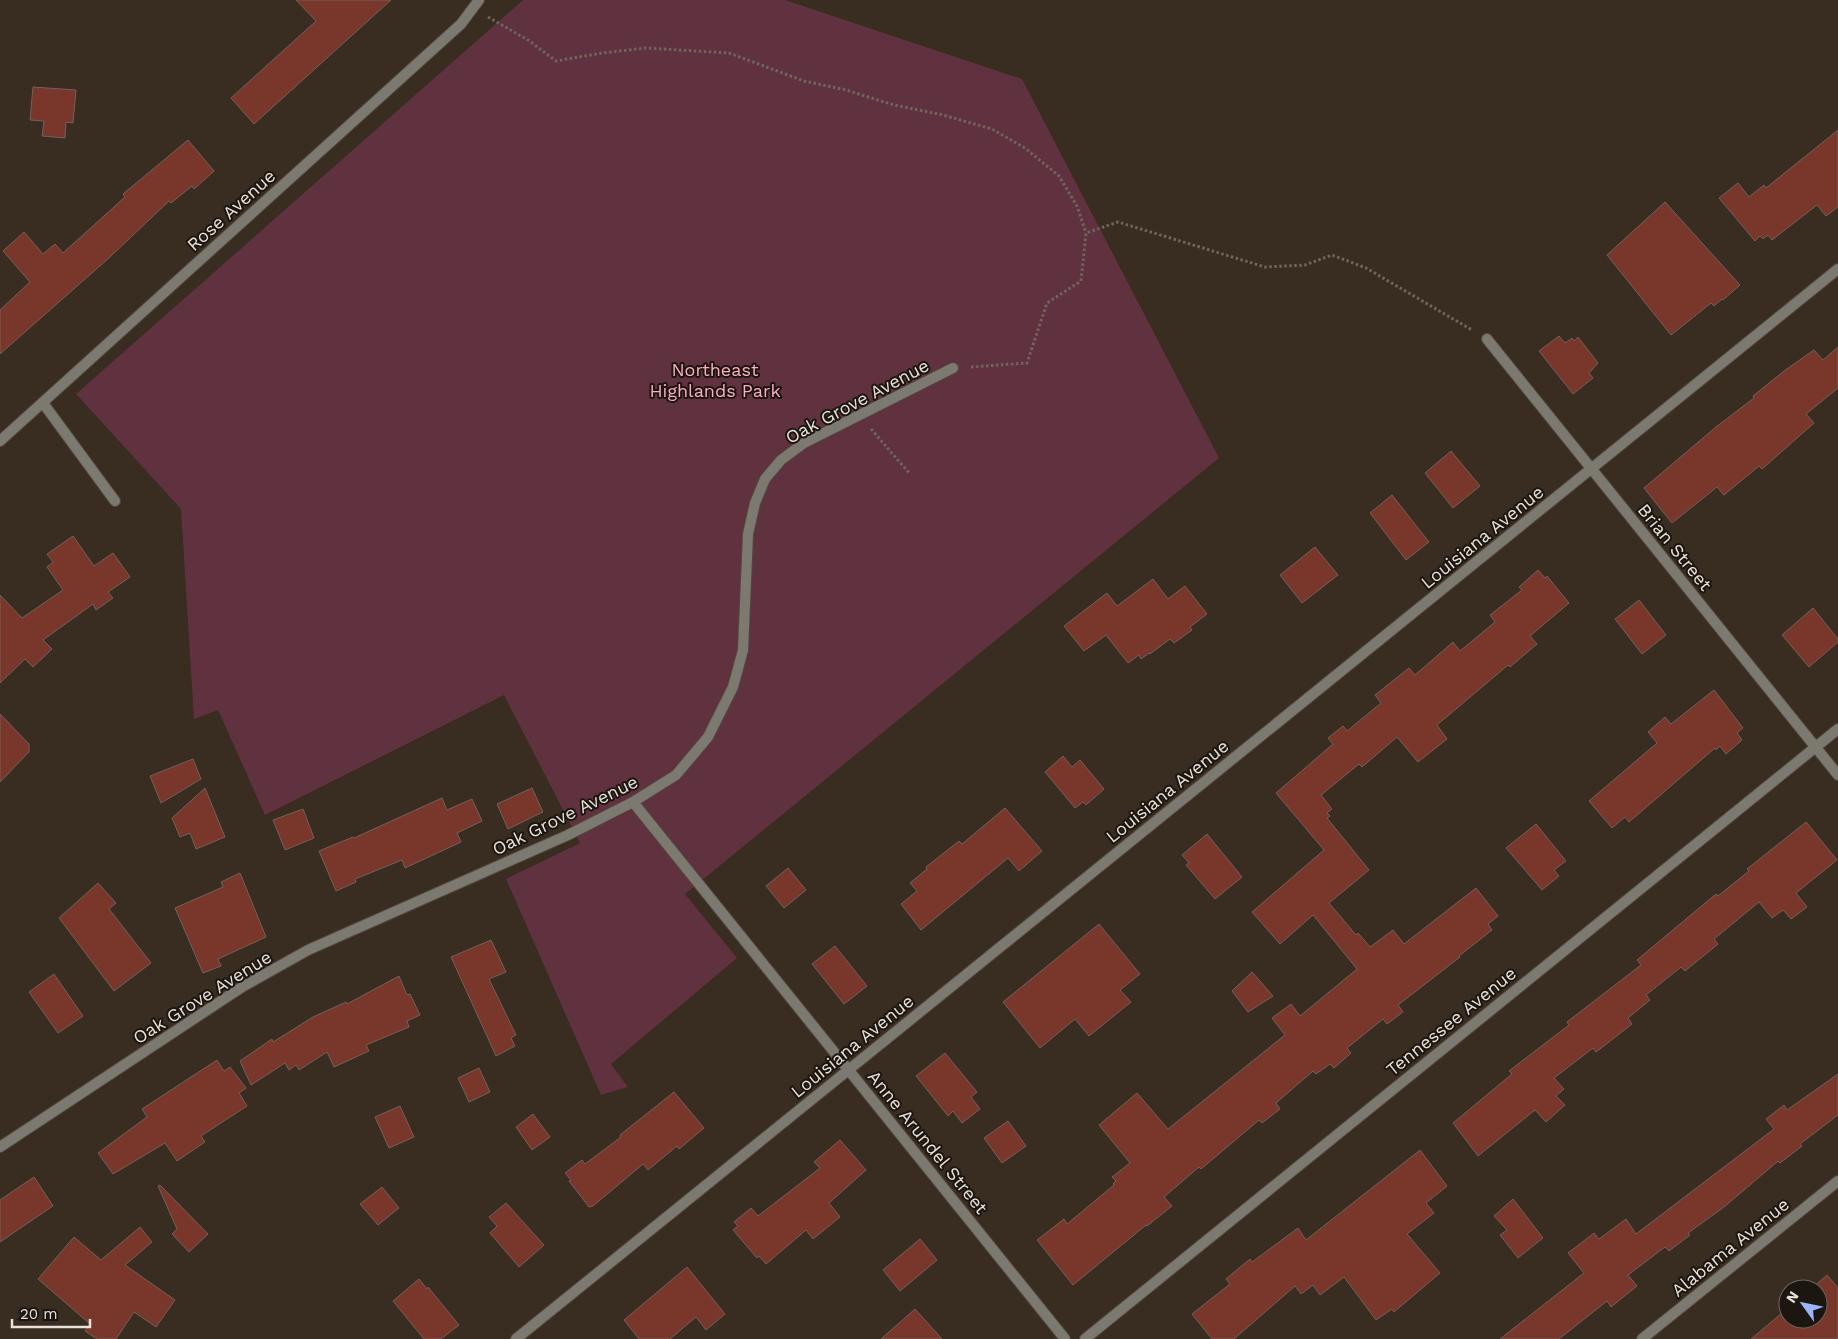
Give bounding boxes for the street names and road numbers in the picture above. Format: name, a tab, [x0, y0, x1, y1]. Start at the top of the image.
street label: Rose Avenue	[183, 165, 279, 255]
street label: Oak Grove Avenue	[782, 354, 932, 448]
street label: Louisiana Avenue	[1416, 481, 1548, 593]
street label: Brian Street	[1634, 499, 1717, 595]
street label: Louisiana Avenue	[1101, 735, 1233, 847]
street label: Oak Grove Avenue	[489, 771, 641, 859]
street label: Oak Grove Avenue	[129, 946, 275, 1048]
street label: Tennessee Avenue	[1382, 962, 1520, 1080]
street label: Louisiana Avenue	[786, 990, 918, 1102]
street label: Anne Arundel Street	[864, 1066, 993, 1218]
street label: Alabama Avenue	[1667, 1193, 1793, 1301]

